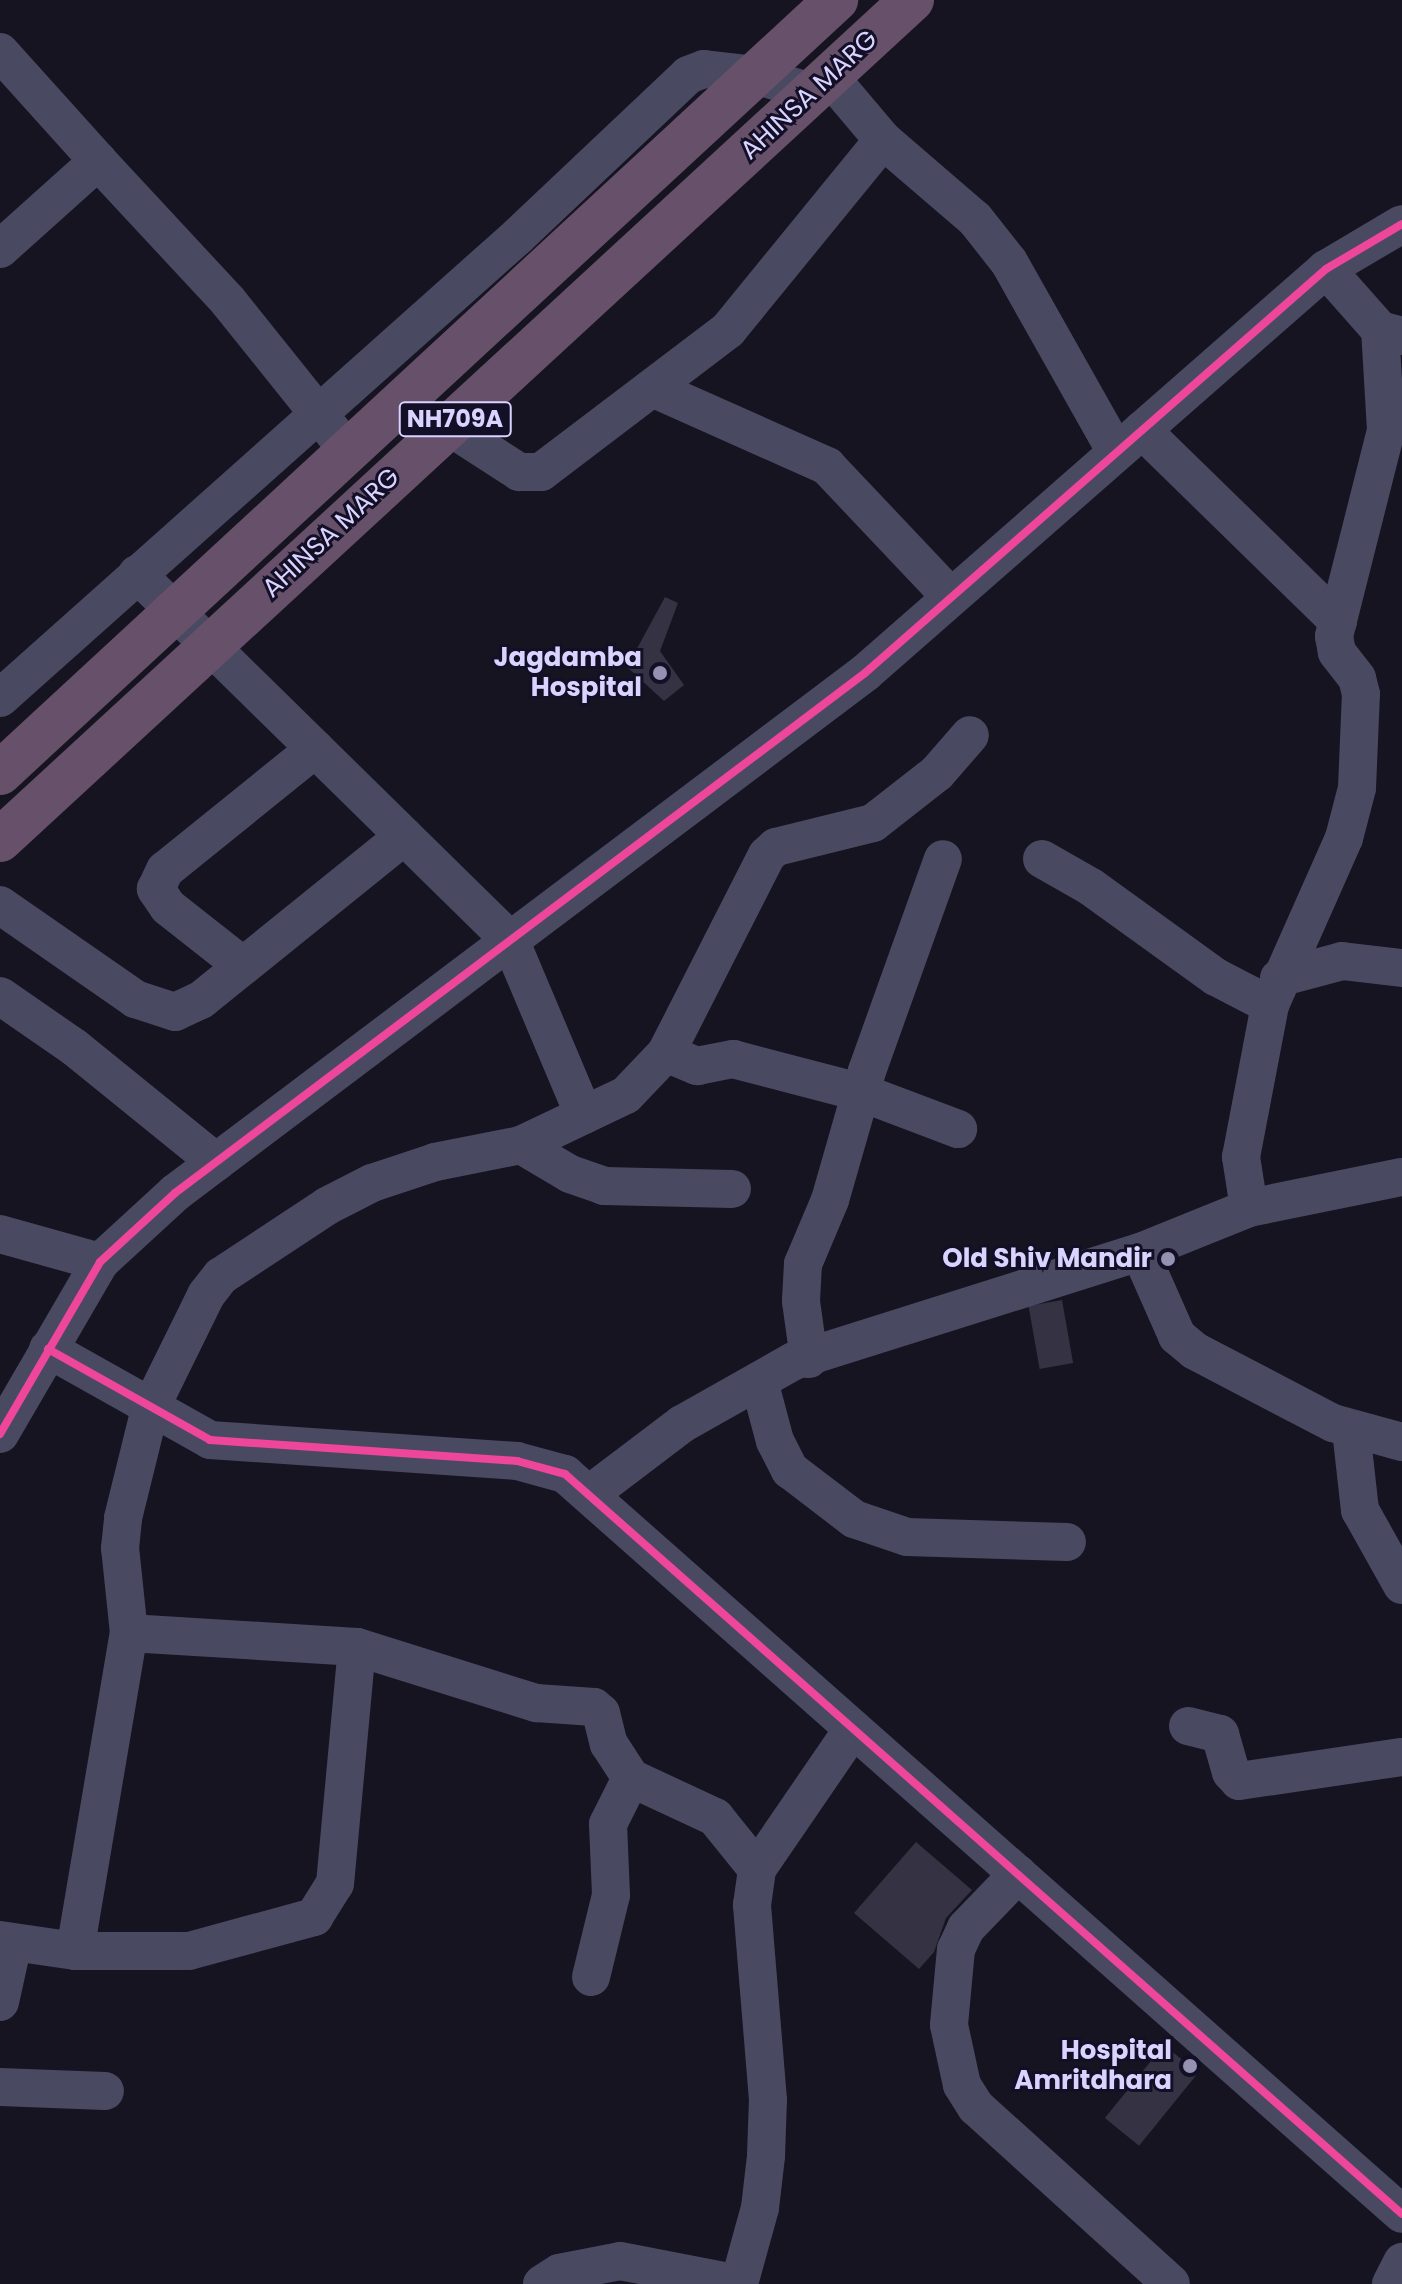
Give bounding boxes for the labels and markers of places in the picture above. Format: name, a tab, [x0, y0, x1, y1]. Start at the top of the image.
place label: Jagdamba Hospital	[494, 642, 642, 704]
marker: Jagdamba Hospital	[649, 662, 671, 684]
place label: Old Shiv Mandir	[942, 1243, 1152, 1275]
marker: Old Shiv Mandir	[1159, 1250, 1177, 1268]
place label: Hospital Amritdhara	[1014, 2035, 1172, 2096]
marker: Hospital Amritdhara	[1179, 2055, 1201, 2077]

